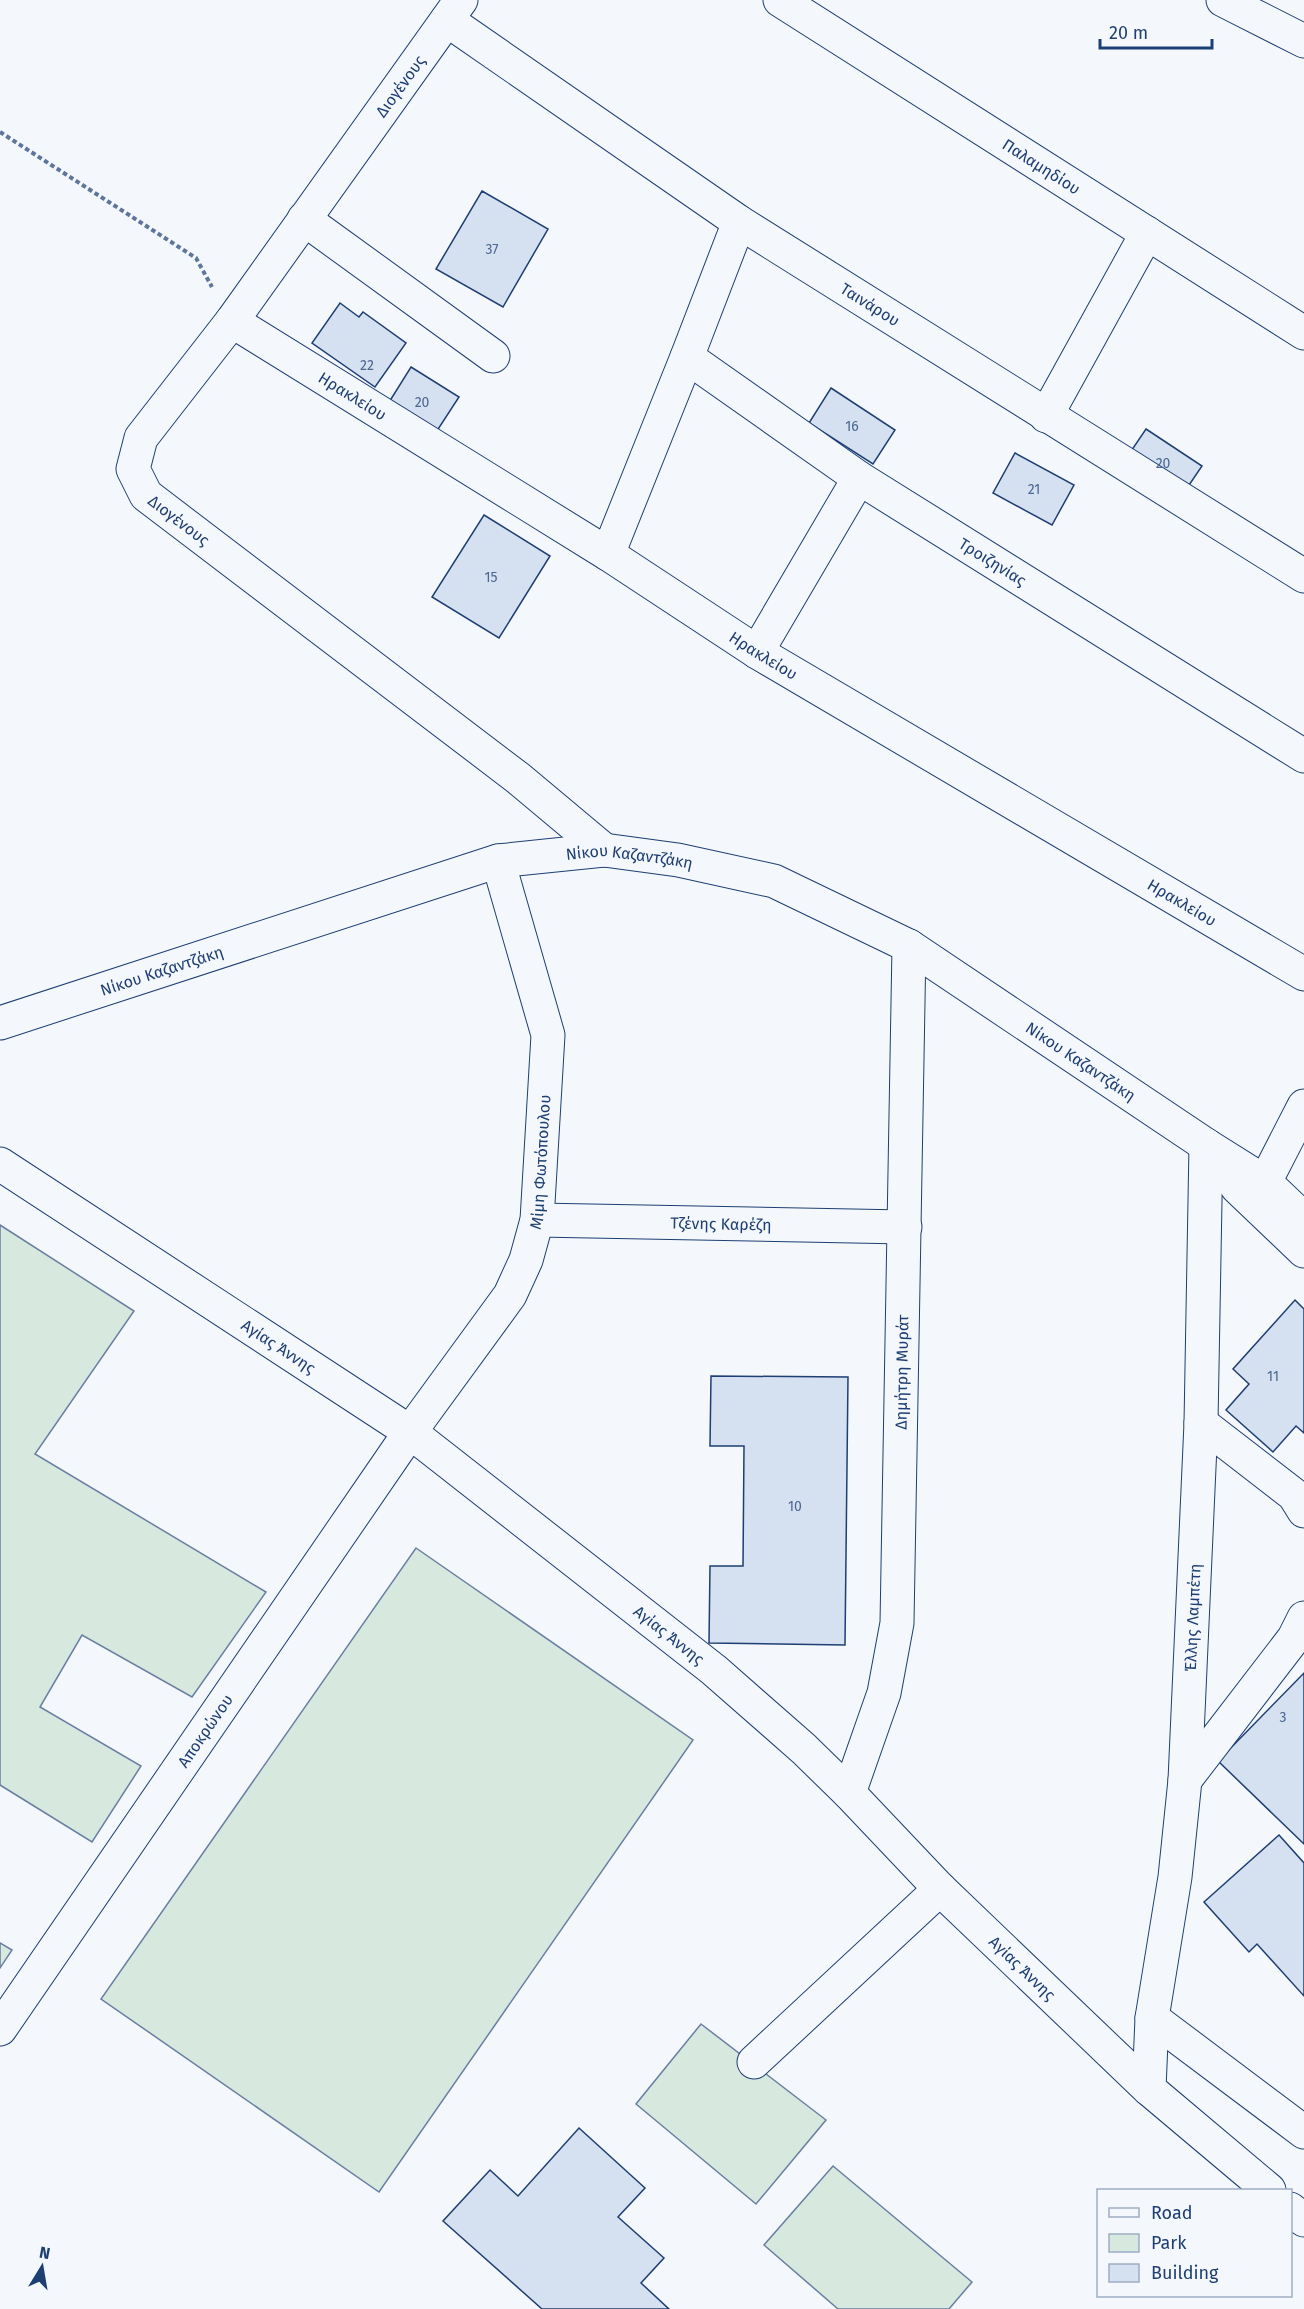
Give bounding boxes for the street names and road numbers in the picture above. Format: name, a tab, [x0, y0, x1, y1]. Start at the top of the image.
street label: Διογένους	[372, 51, 429, 121]
street label: Παλαμηδίου	[999, 135, 1084, 198]
street label: Ταινάρου	[837, 279, 903, 330]
street label: Ηρακλείου	[315, 368, 390, 424]
street label: Διογένους	[144, 491, 213, 550]
street label: Τροιζηνίας	[955, 534, 1030, 590]
street label: Ηρακλείου	[726, 627, 801, 684]
street label: Νίκου Καζαντζάκη	[565, 841, 695, 873]
street label: Ηρακλείου	[1144, 875, 1220, 930]
street label: Νίκου Καζαντζάκη	[98, 942, 226, 1000]
street label: Νίκου Καζαντζάκη	[1022, 1018, 1139, 1105]
street label: Μίμη Φωτόπουλου	[526, 1094, 554, 1232]
street label: Τζένης Καρέζη	[670, 1214, 772, 1234]
street label: Δημήτρη Μυράτ	[891, 1314, 912, 1430]
street label: Αγίας Άννης	[238, 1316, 319, 1378]
street label: Έλλης Λαμπέτη	[1181, 1563, 1205, 1672]
street label: Αγίας Άννης	[630, 1602, 708, 1669]
street label: Αποκρώνου	[174, 1691, 237, 1771]
street label: Αγίας Άννης	[985, 1932, 1060, 2005]

